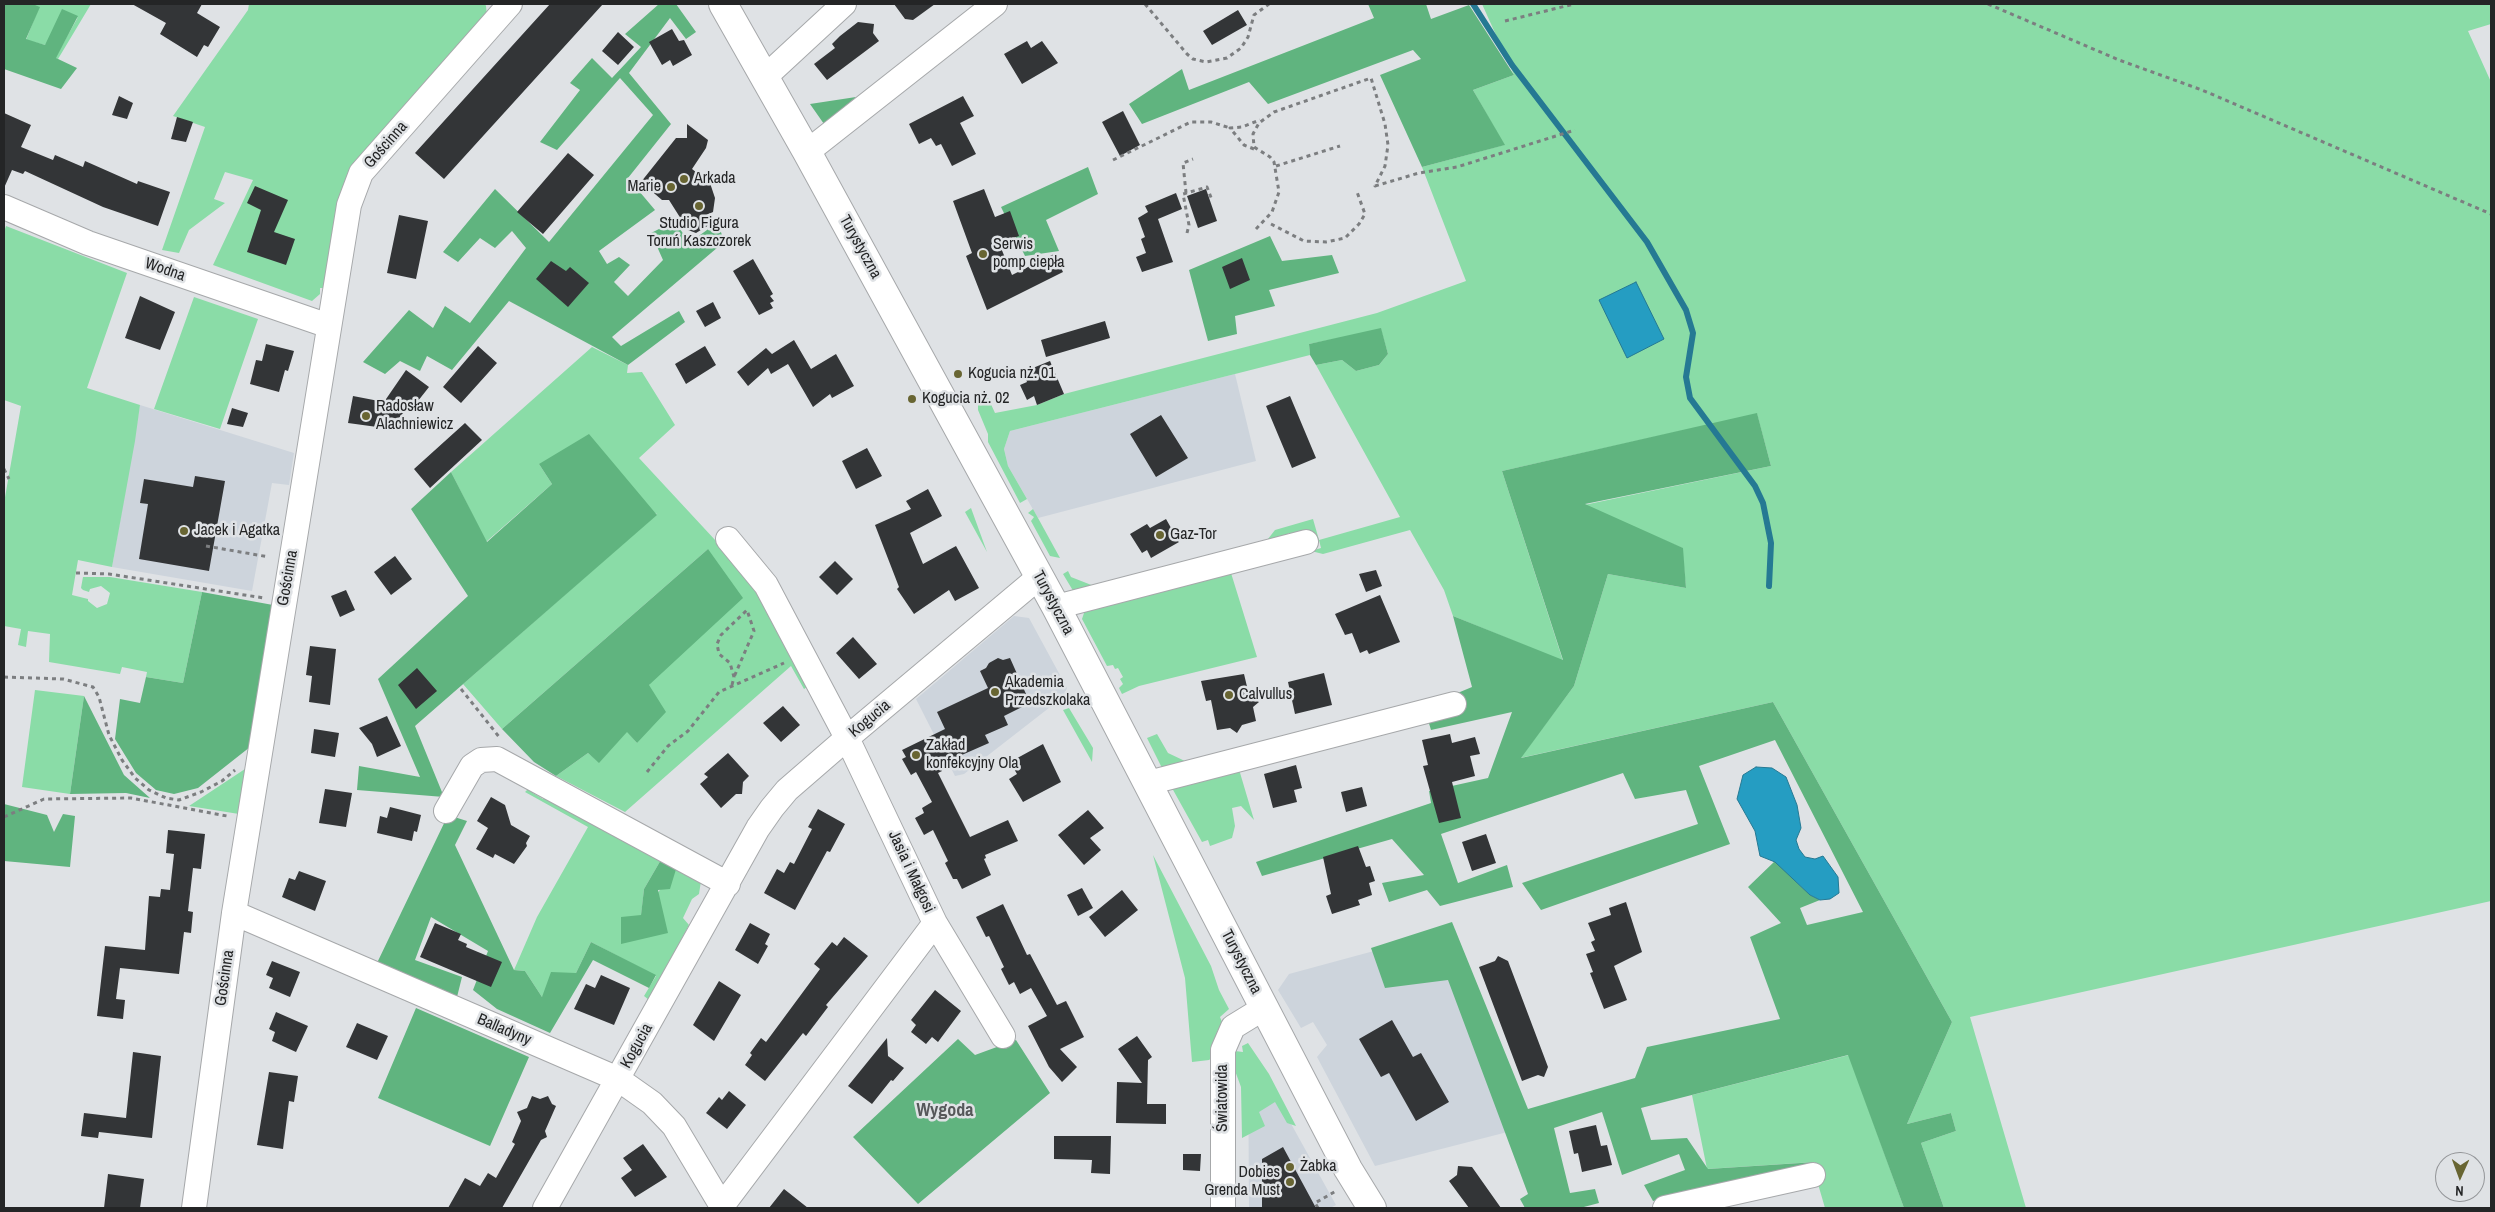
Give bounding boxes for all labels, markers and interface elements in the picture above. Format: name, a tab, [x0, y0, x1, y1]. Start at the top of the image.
street label: Gościnna	[360, 118, 412, 172]
place label: Arkada	[694, 169, 736, 189]
marker: Arkada	[678, 173, 690, 185]
place label: Marie	[627, 177, 661, 197]
marker: Marie	[665, 181, 677, 193]
marker: Studio Figura Toruń Kaszczorek	[693, 200, 705, 212]
street label: Turystyczna	[835, 212, 885, 282]
place label: Studio Figura Toruń Kaszczorek	[647, 214, 751, 252]
place label: Serwis pomp ciepła	[993, 235, 1064, 273]
marker: Serwis pomp ciepła	[977, 248, 989, 260]
street label: Wodna	[142, 254, 188, 286]
place label: Kogucia nż. 01	[968, 364, 1056, 384]
marker: Kogucia nż. 01	[952, 368, 964, 380]
place label: Kogucia nż. 02	[922, 389, 1010, 409]
marker: Kogucia nż. 02	[906, 393, 918, 405]
place label: Radosław Alachniewicz	[376, 397, 453, 435]
marker: Radosław Alachniewicz	[360, 410, 372, 422]
place label: Jacek i Agatka	[194, 521, 280, 541]
marker: Jacek i Agatka	[178, 525, 190, 537]
place label: Gaz-Tor	[1170, 525, 1217, 545]
marker: Gaz-Tor	[1154, 529, 1166, 541]
street label: Gościnna	[274, 549, 302, 607]
street label: Turystyczna	[1028, 568, 1078, 638]
place label: Akademia Przedszkolaka	[1005, 673, 1090, 711]
place label: Calvullus	[1239, 685, 1292, 705]
marker: Akademia Przedszkolaka	[989, 686, 1001, 698]
marker: Calvullus	[1223, 689, 1235, 701]
street label: Kogucia	[845, 696, 895, 742]
place label: Zakład konfekcyjny Ola	[926, 736, 1019, 774]
marker: Zakład konfekcyjny Ola	[910, 749, 922, 761]
street label: Jasia i Małgosi	[884, 828, 938, 916]
street label: Turystyczna	[1217, 927, 1265, 997]
street label: Gościnna	[212, 949, 238, 1007]
street label: Balladyny	[474, 1010, 534, 1050]
street label: Kogucia	[617, 1020, 657, 1072]
street label: Światowida	[1213, 1064, 1233, 1132]
district label: Wygoda	[916, 1100, 974, 1122]
north arrow	[2435, 1152, 2485, 1202]
place label: Żabka	[1300, 1157, 1336, 1177]
marker: Żabka	[1284, 1161, 1296, 1173]
place label: Dobies Grenda Must	[1204, 1163, 1280, 1201]
marker: Dobies Grenda Must	[1284, 1176, 1296, 1188]
text: N	[2455, 1182, 2464, 1200]

